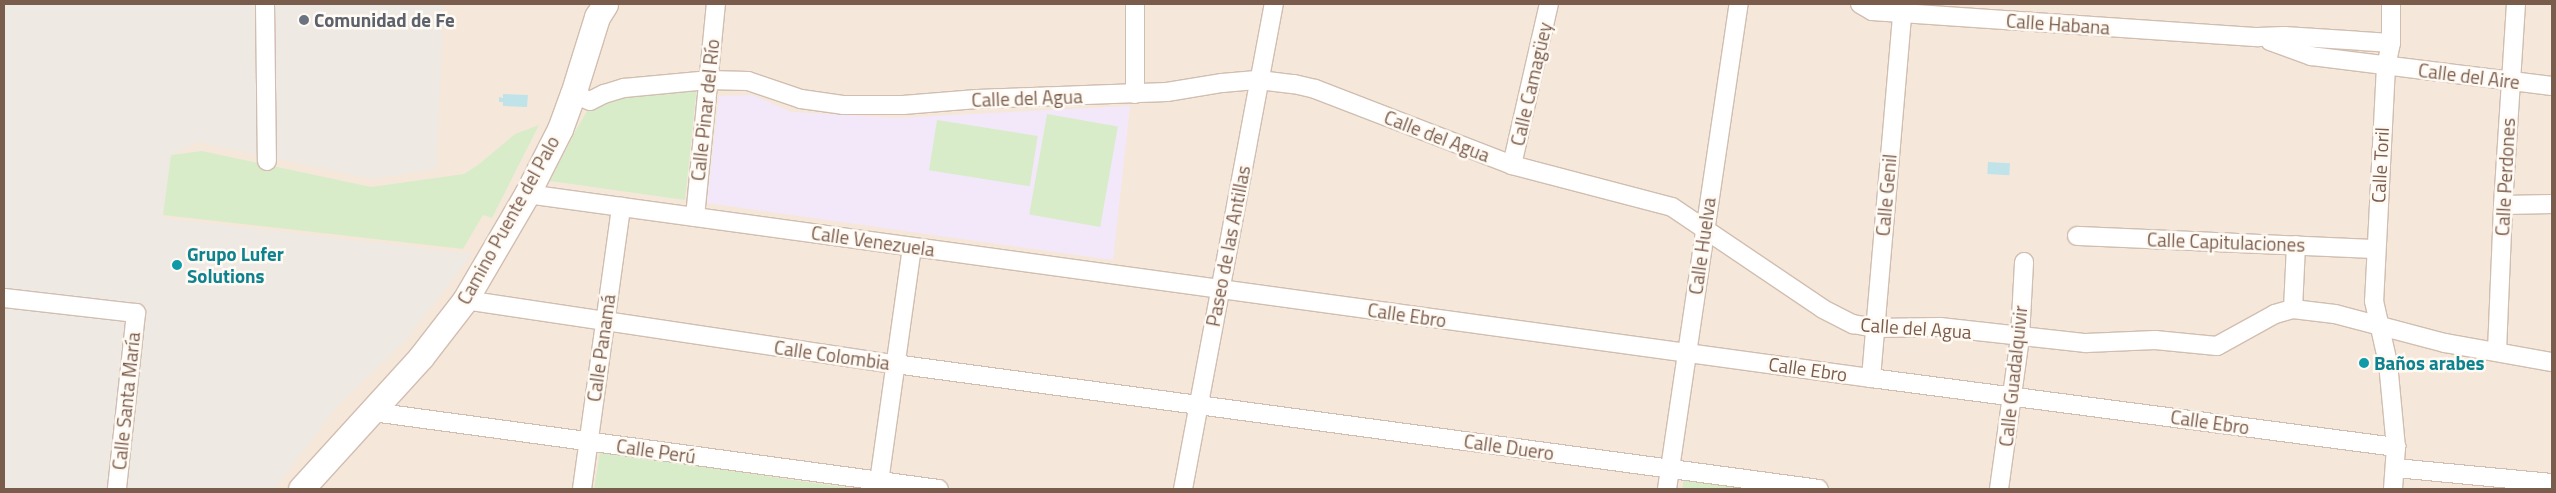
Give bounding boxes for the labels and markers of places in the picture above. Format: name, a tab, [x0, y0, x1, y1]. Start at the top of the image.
place label: Comunidad de Fe	[314, 9, 455, 31]
marker: Comunidad de Fe	[298, 14, 310, 26]
place label: Grupo Lufer Solutions	[187, 243, 284, 287]
marker: Grupo Lufer Solutions	[171, 259, 183, 271]
place label: Baños arabes	[2374, 352, 2485, 374]
marker: Baños arabes	[2358, 357, 2370, 369]

